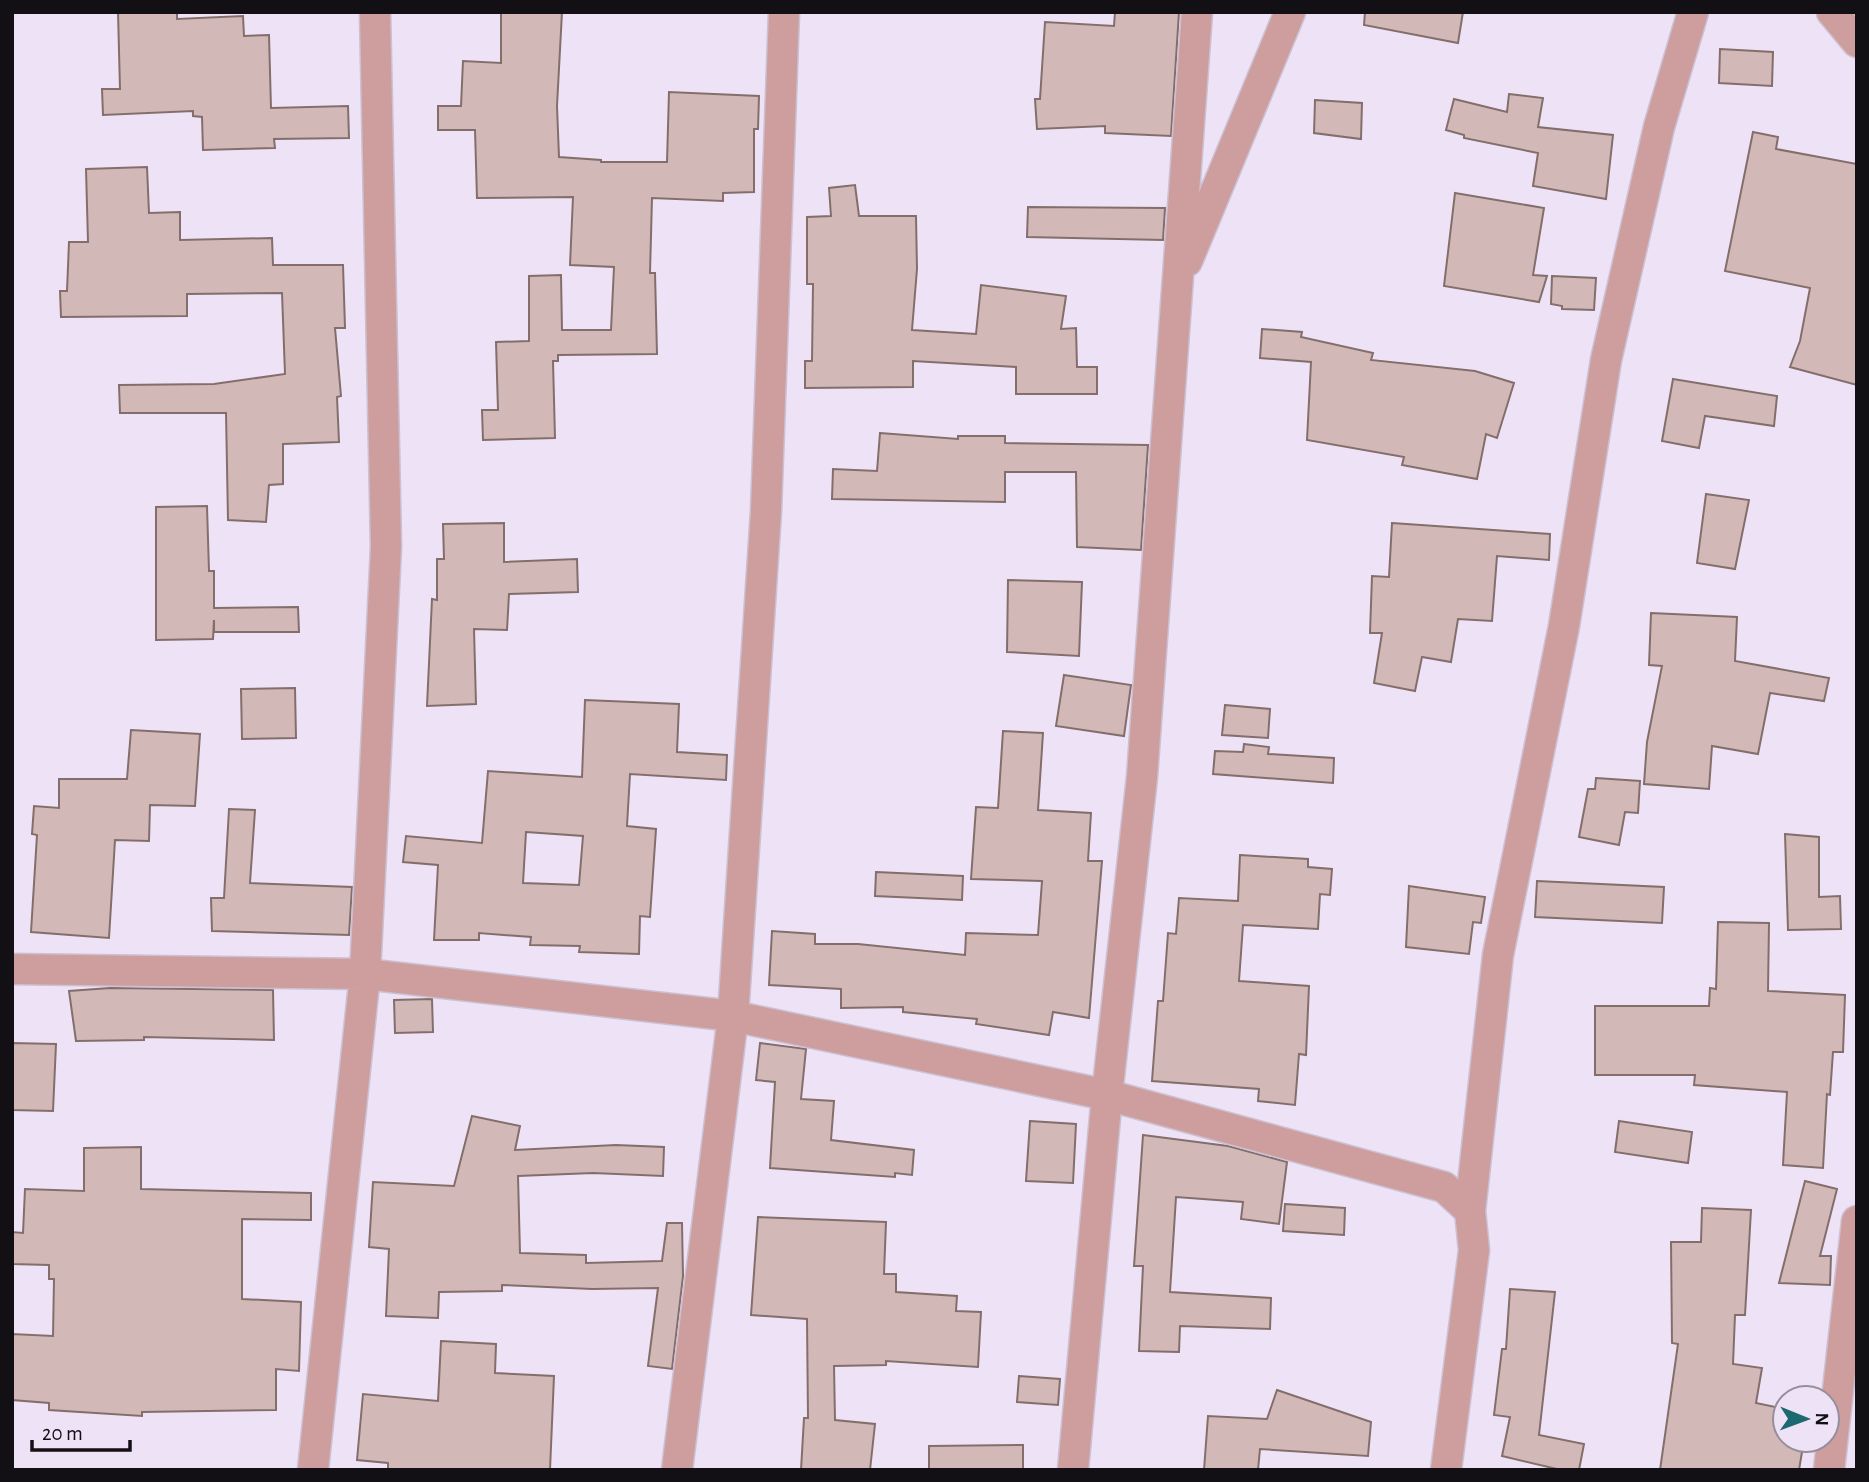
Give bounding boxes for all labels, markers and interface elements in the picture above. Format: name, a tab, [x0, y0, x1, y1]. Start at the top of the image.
north arrow	[1771, 1384, 1841, 1454]
scale bar	[32, 1408, 130, 1452]
text: N	[1812, 1412, 1831, 1426]
text: 20 m	[42, 1423, 83, 1444]

